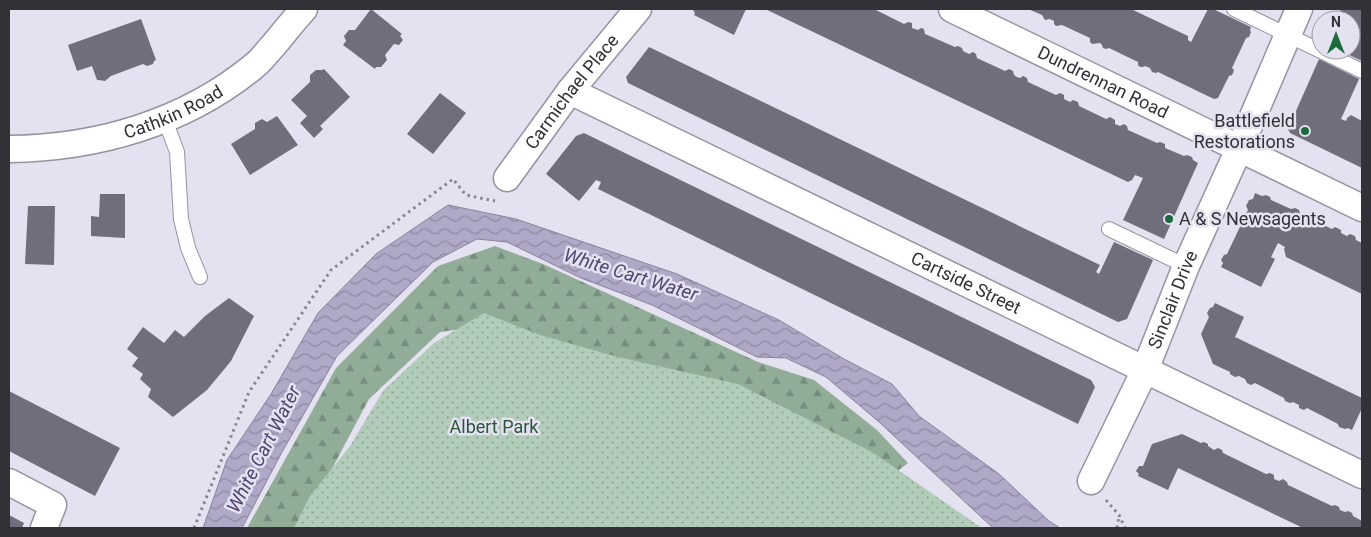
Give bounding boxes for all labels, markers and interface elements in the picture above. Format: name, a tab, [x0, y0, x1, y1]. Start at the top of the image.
north arrow	[1311, 10, 1361, 60]
text: N	[1331, 14, 1341, 30]
street label: Carmichael Place	[520, 30, 623, 153]
street label: Dundrennan Road	[1035, 41, 1172, 123]
street label: Cathkin Road	[121, 80, 227, 142]
place label: Battlefield Restorations	[1194, 110, 1295, 152]
marker: Battlefield Restorations	[1299, 125, 1311, 137]
place label: A & S Newsagents	[1179, 208, 1326, 229]
marker: A & S Newsagents	[1163, 213, 1175, 225]
water label: White Cart Water	[561, 243, 701, 306]
street label: Cartside Street	[908, 247, 1024, 318]
street label: Sinclair Drive	[1143, 247, 1202, 352]
water label: White Cart Water	[222, 381, 306, 516]
park label: Albert Park	[450, 416, 539, 437]

